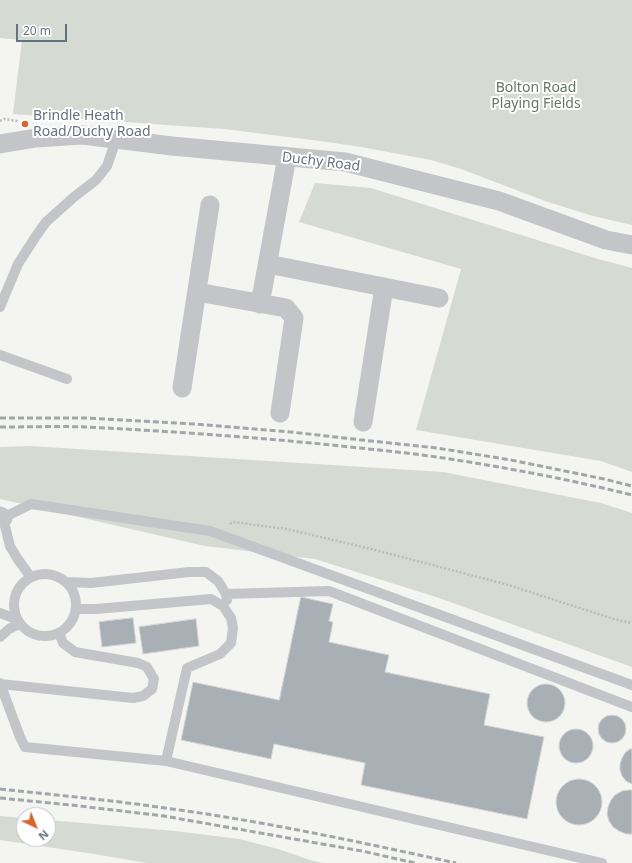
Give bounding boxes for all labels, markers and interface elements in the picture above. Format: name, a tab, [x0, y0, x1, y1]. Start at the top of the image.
scale bar	[18, 16, 69, 42]
text: 20 m	[23, 22, 51, 39]
park label: Bolton Road Playing Fields	[491, 80, 581, 112]
place label: Brindle Heath Road/Duchy Road	[33, 108, 151, 140]
marker: Brindle Heath Road/Duchy Road	[20, 119, 30, 129]
street label: Duchy Road	[281, 149, 361, 175]
north arrow	[16, 807, 56, 847]
text: N	[35, 827, 52, 844]

